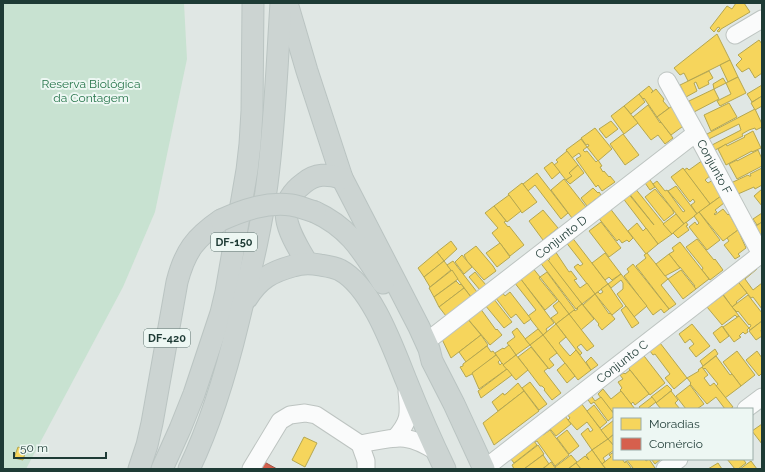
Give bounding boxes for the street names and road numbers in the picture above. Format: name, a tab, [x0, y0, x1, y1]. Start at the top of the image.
street label: Conjunto F	[694, 137, 735, 197]
street label: Conjunto D	[532, 213, 590, 262]
road number: DF-150	[211, 233, 257, 251]
road number: DF-420	[144, 329, 190, 347]
street label: Conjunto C	[594, 337, 651, 386]

